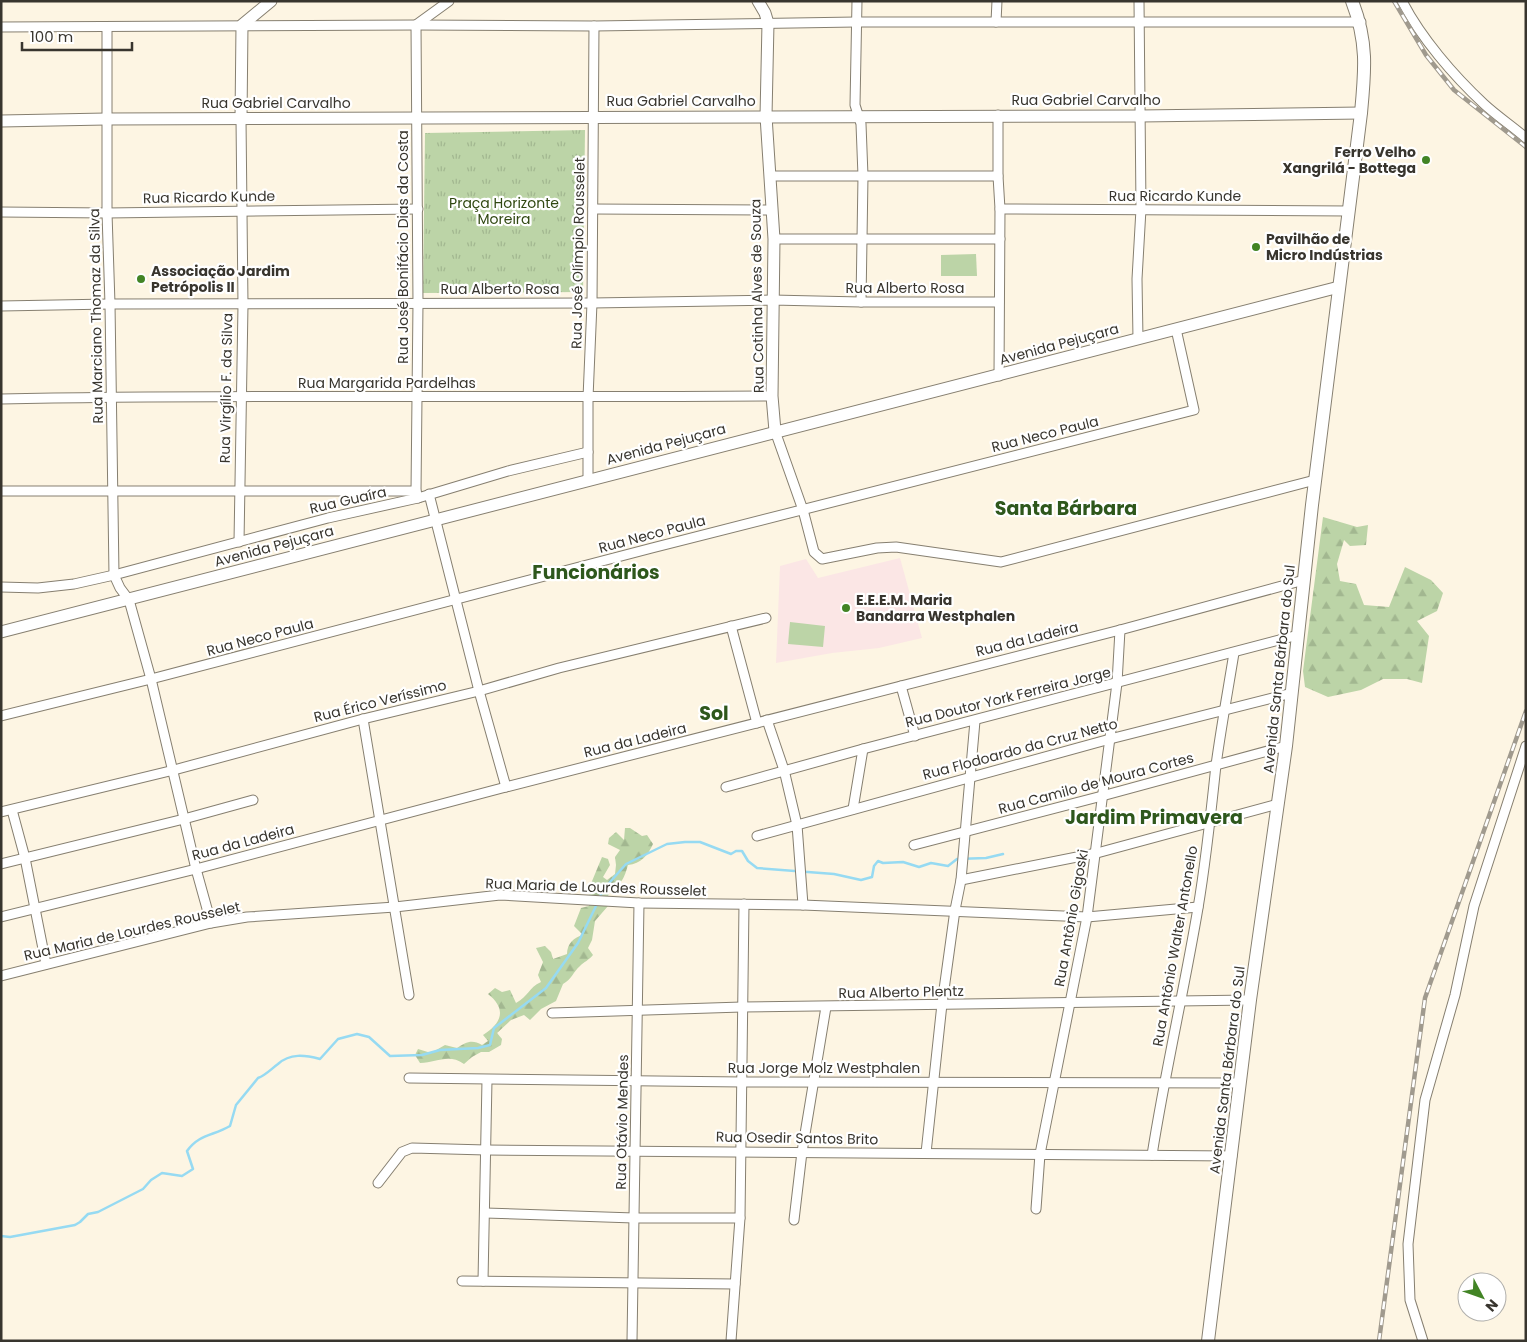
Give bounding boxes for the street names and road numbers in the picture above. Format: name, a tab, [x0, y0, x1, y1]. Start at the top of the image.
street label: Rua Gabriel Carvalho	[1011, 90, 1161, 110]
street label: Rua Gabriel Carvalho	[606, 91, 756, 111]
street label: Rua Gabriel Carvalho	[201, 93, 351, 113]
street label: Rua José Bonifácio Dias da Costa	[393, 130, 413, 364]
street label: Rua José Olímpio Rousselet	[566, 157, 590, 349]
street label: Rua Ricardo Kunde	[143, 186, 276, 208]
street label: Rua Ricardo Kunde	[1109, 186, 1242, 206]
street label: Rua Cotinha Alves de Souza	[745, 199, 769, 393]
street label: Rua Marciano Thomaz da Silva	[84, 208, 108, 424]
street label: Rua Alberto Rosa	[846, 278, 964, 298]
street label: Rua Alberto Rosa	[441, 279, 559, 299]
street label: Rua Virgílio F. da Silva	[215, 313, 237, 463]
street label: Avenida Pejuçara	[997, 318, 1121, 370]
street label: Rua Margarida Pardelhas	[298, 373, 476, 393]
street label: Rua Neco Paula	[989, 411, 1101, 457]
street label: Avenida Pejuçara	[604, 418, 728, 470]
street label: Rua Guaíra	[308, 481, 388, 519]
street label: Rua Neco Paula	[596, 510, 708, 558]
street label: Avenida Pejuçara	[212, 520, 336, 572]
street label: Avenida Santa Bárbara do Sul	[1258, 564, 1300, 774]
street label: Rua Neco Paula	[204, 613, 316, 661]
street label: Rua da Ladeira	[974, 617, 1080, 661]
street label: Rua Doutor York Ferreira Jorge	[903, 662, 1113, 732]
street label: Rua Érico Veríssimo	[312, 675, 448, 727]
street label: Rua Flodoardo da Cruz Netto	[920, 713, 1120, 785]
street label: Rua da Ladeira	[582, 718, 688, 762]
street label: Rua Camilo de Moura Cortes	[996, 747, 1196, 819]
street label: Rua da Ladeira	[190, 819, 296, 865]
street label: Rua Antônio Walter Antonello	[1147, 844, 1203, 1048]
street label: Rua Antônio Gigoski	[1049, 848, 1093, 988]
street label: Rua Maria de Lourdes Rousselet	[485, 873, 707, 901]
street label: Rua Maria de Lourdes Rousselet	[22, 896, 242, 966]
street label: Avenida Santa Bárbara do Sul	[1204, 965, 1250, 1175]
street label: Rua Alberto Plentz	[838, 981, 964, 1003]
street label: Rua Otávio Mendes	[611, 1054, 633, 1190]
street label: Rua Jorge Molz Westphalen	[728, 1058, 920, 1078]
street label: Rua Osedir Santos Brito	[716, 1127, 878, 1149]

